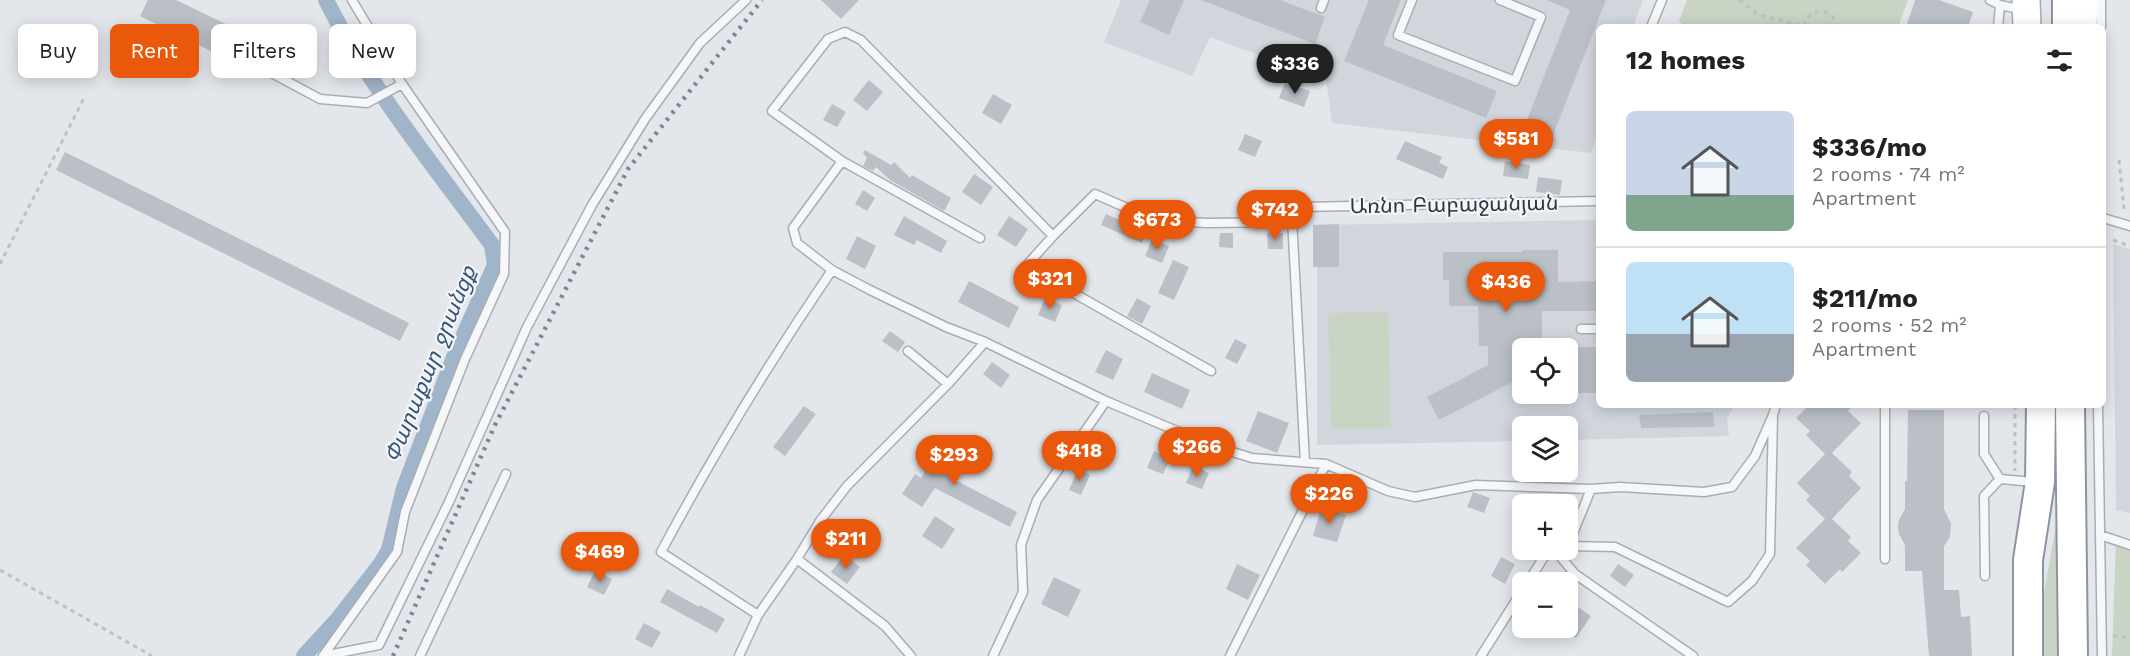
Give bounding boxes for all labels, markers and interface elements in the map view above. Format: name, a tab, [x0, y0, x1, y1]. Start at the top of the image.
chip: Buy	[18, 24, 98, 78]
chip: Rent	[110, 24, 199, 78]
chip: Filters	[211, 24, 317, 78]
chip: New	[329, 24, 416, 78]
pin: $336	[1259, 44, 1331, 95]
icon: filters	[2043, 44, 2076, 77]
text: 12 homes	[1626, 45, 1745, 75]
text: $336	[1271, 51, 1319, 75]
pin: $581	[1480, 119, 1552, 170]
text: $581	[1493, 126, 1539, 150]
text: $336/mo	[1812, 132, 1927, 162]
icon: home	[1674, 135, 1746, 207]
text: 2 rooms · 74 m²	[1812, 162, 1965, 186]
text: Apartment	[1812, 186, 1916, 210]
pin: $742	[1239, 190, 1311, 241]
street label: Առնո Բաբաջանյան	[1349, 190, 1559, 218]
text: $742	[1251, 197, 1299, 221]
pin: $673	[1121, 200, 1193, 251]
text: $673	[1133, 207, 1181, 231]
pin: $321	[1014, 259, 1086, 310]
water label: Փարաքար ջրանցք	[379, 261, 482, 466]
pin: $436	[1470, 262, 1542, 313]
text: $321	[1027, 266, 1073, 290]
text: $436	[1481, 269, 1531, 293]
text: $211/mo	[1812, 283, 1918, 313]
icon: home	[1674, 286, 1746, 358]
text: 2 rooms · 52 m²	[1812, 313, 1967, 337]
text: Apartment	[1812, 337, 1916, 361]
map controls	[1512, 338, 1578, 638]
button: locate	[1512, 338, 1578, 404]
button: layers	[1512, 416, 1578, 482]
pin: $266	[1161, 427, 1233, 478]
pin: $418	[1043, 431, 1115, 482]
text: $266	[1172, 434, 1222, 458]
pin: $293	[918, 435, 990, 486]
text: $418	[1056, 438, 1102, 462]
text: $293	[930, 442, 978, 466]
pin: $226	[1293, 474, 1365, 525]
text: $226	[1305, 481, 1353, 505]
button: +	[1512, 494, 1578, 560]
pin: $211	[810, 519, 882, 570]
text: $211	[825, 526, 867, 550]
pin: $469	[564, 532, 636, 583]
text: $469	[575, 539, 625, 563]
button: −	[1512, 572, 1578, 638]

